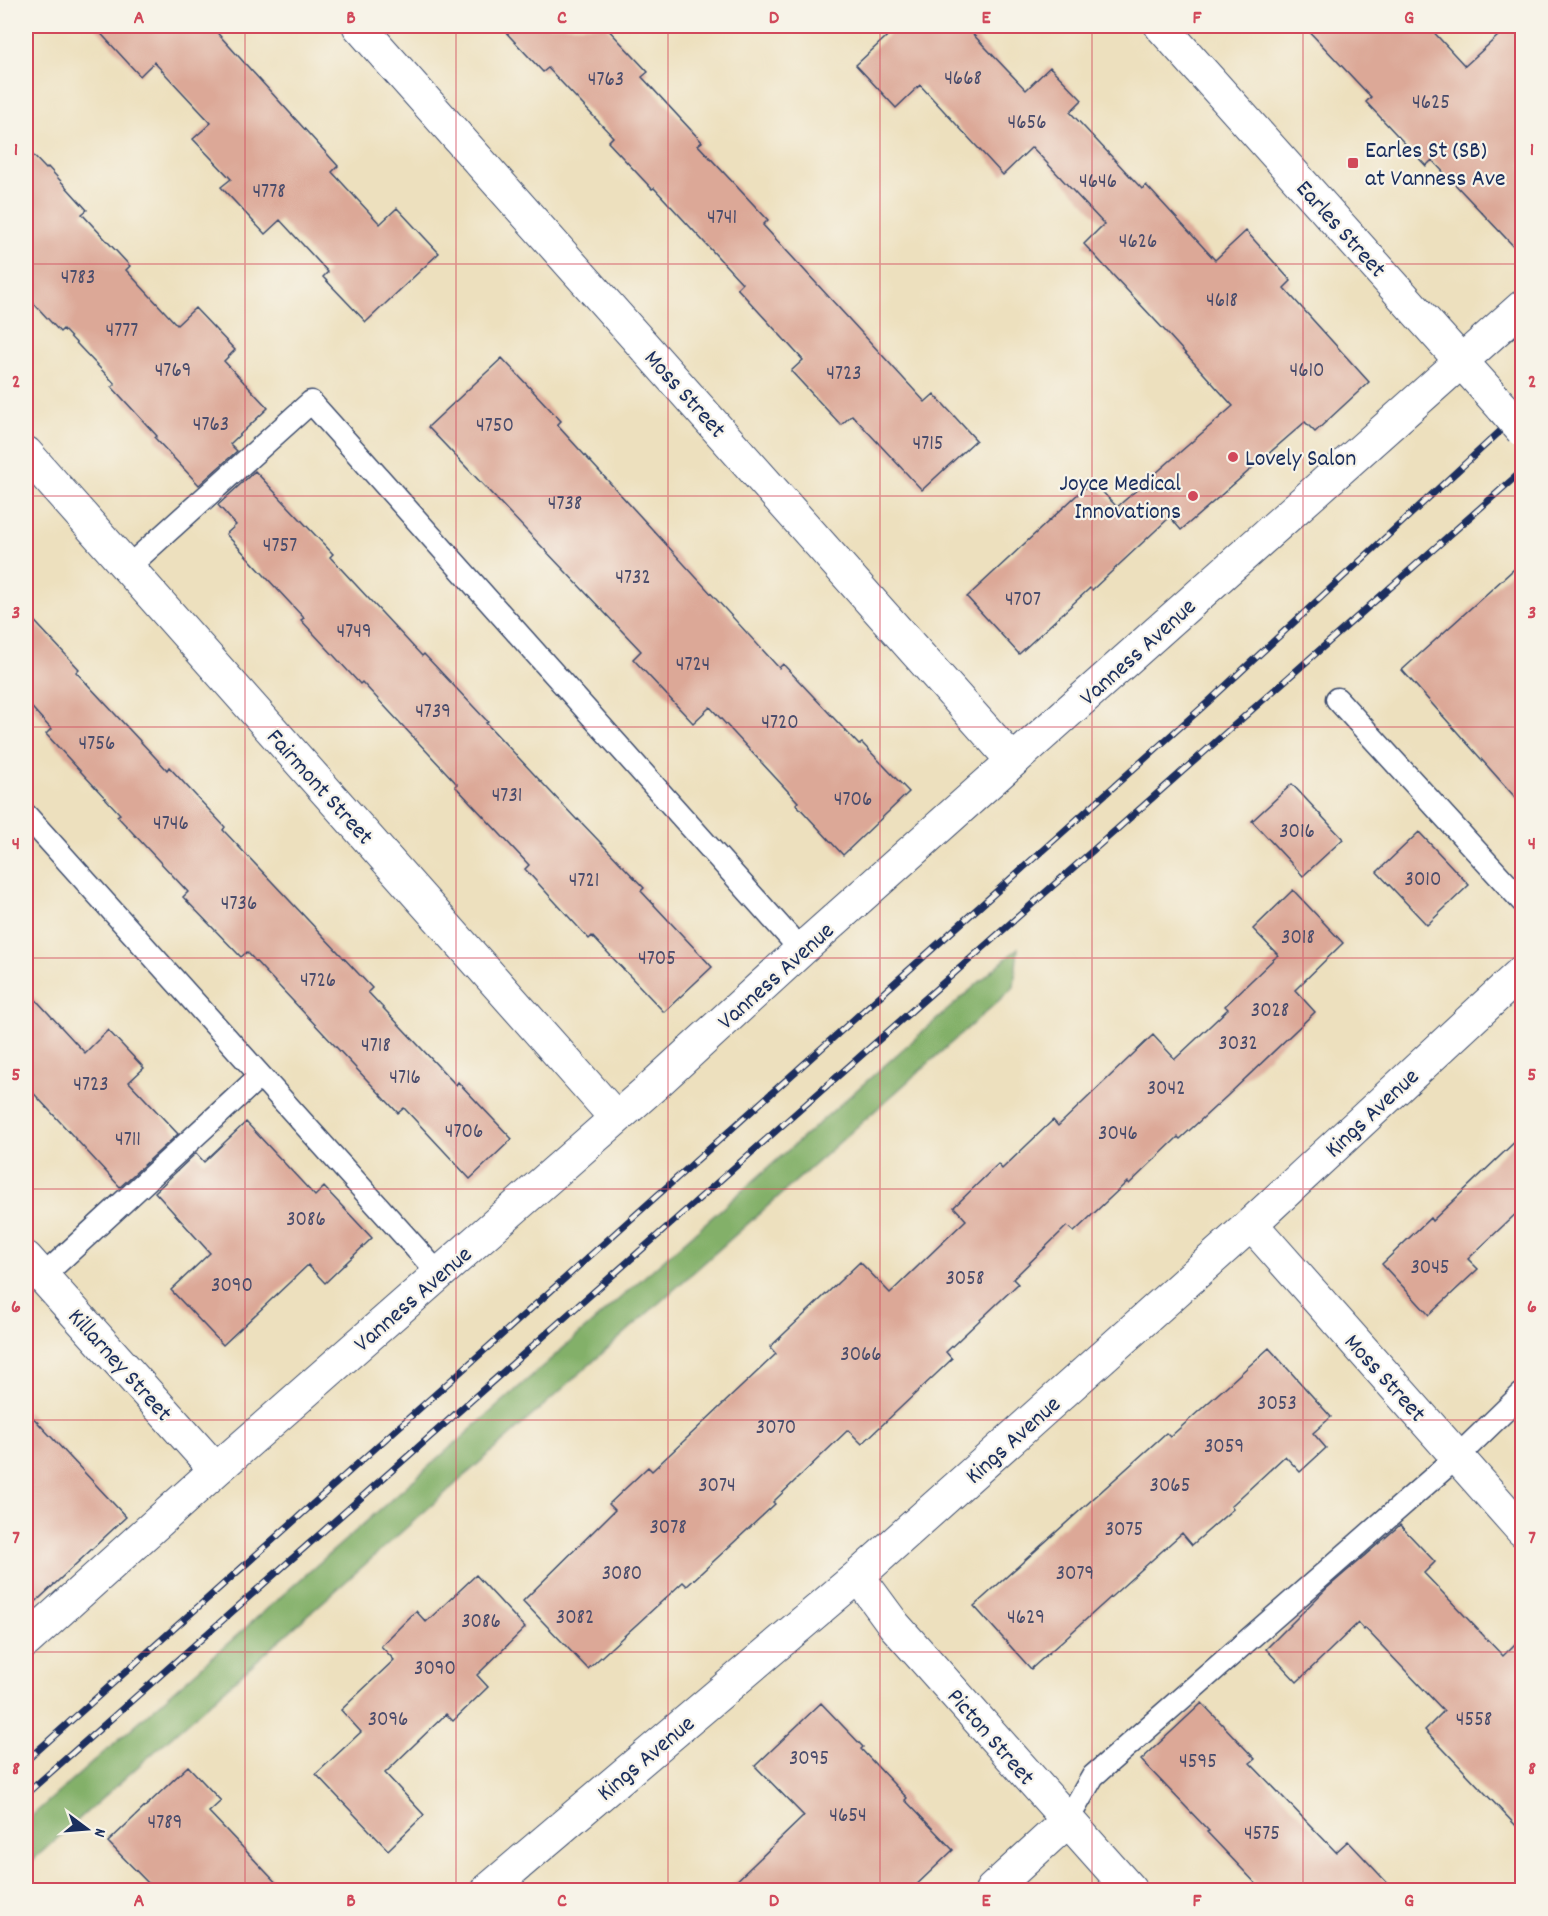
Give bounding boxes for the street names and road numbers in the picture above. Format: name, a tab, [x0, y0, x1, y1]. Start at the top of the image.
street label: Earles Street	[1287, 174, 1393, 287]
street label: Moss Street	[635, 343, 733, 447]
street label: Vanness Avenue	[1073, 591, 1205, 715]
street label: Fairmont Street	[257, 722, 380, 854]
street label: Vanness Avenue	[711, 915, 843, 1039]
street label: Kings Avenue	[1318, 1061, 1428, 1167]
street label: Vanness Avenue	[347, 1239, 481, 1361]
street label: Killarney Street	[59, 1302, 179, 1430]
street label: Moss Street	[1335, 1327, 1433, 1431]
street label: Kings Avenue	[959, 1389, 1069, 1493]
street label: Picton Street	[938, 1682, 1042, 1794]
street label: Kings Avenue	[591, 1708, 703, 1810]

